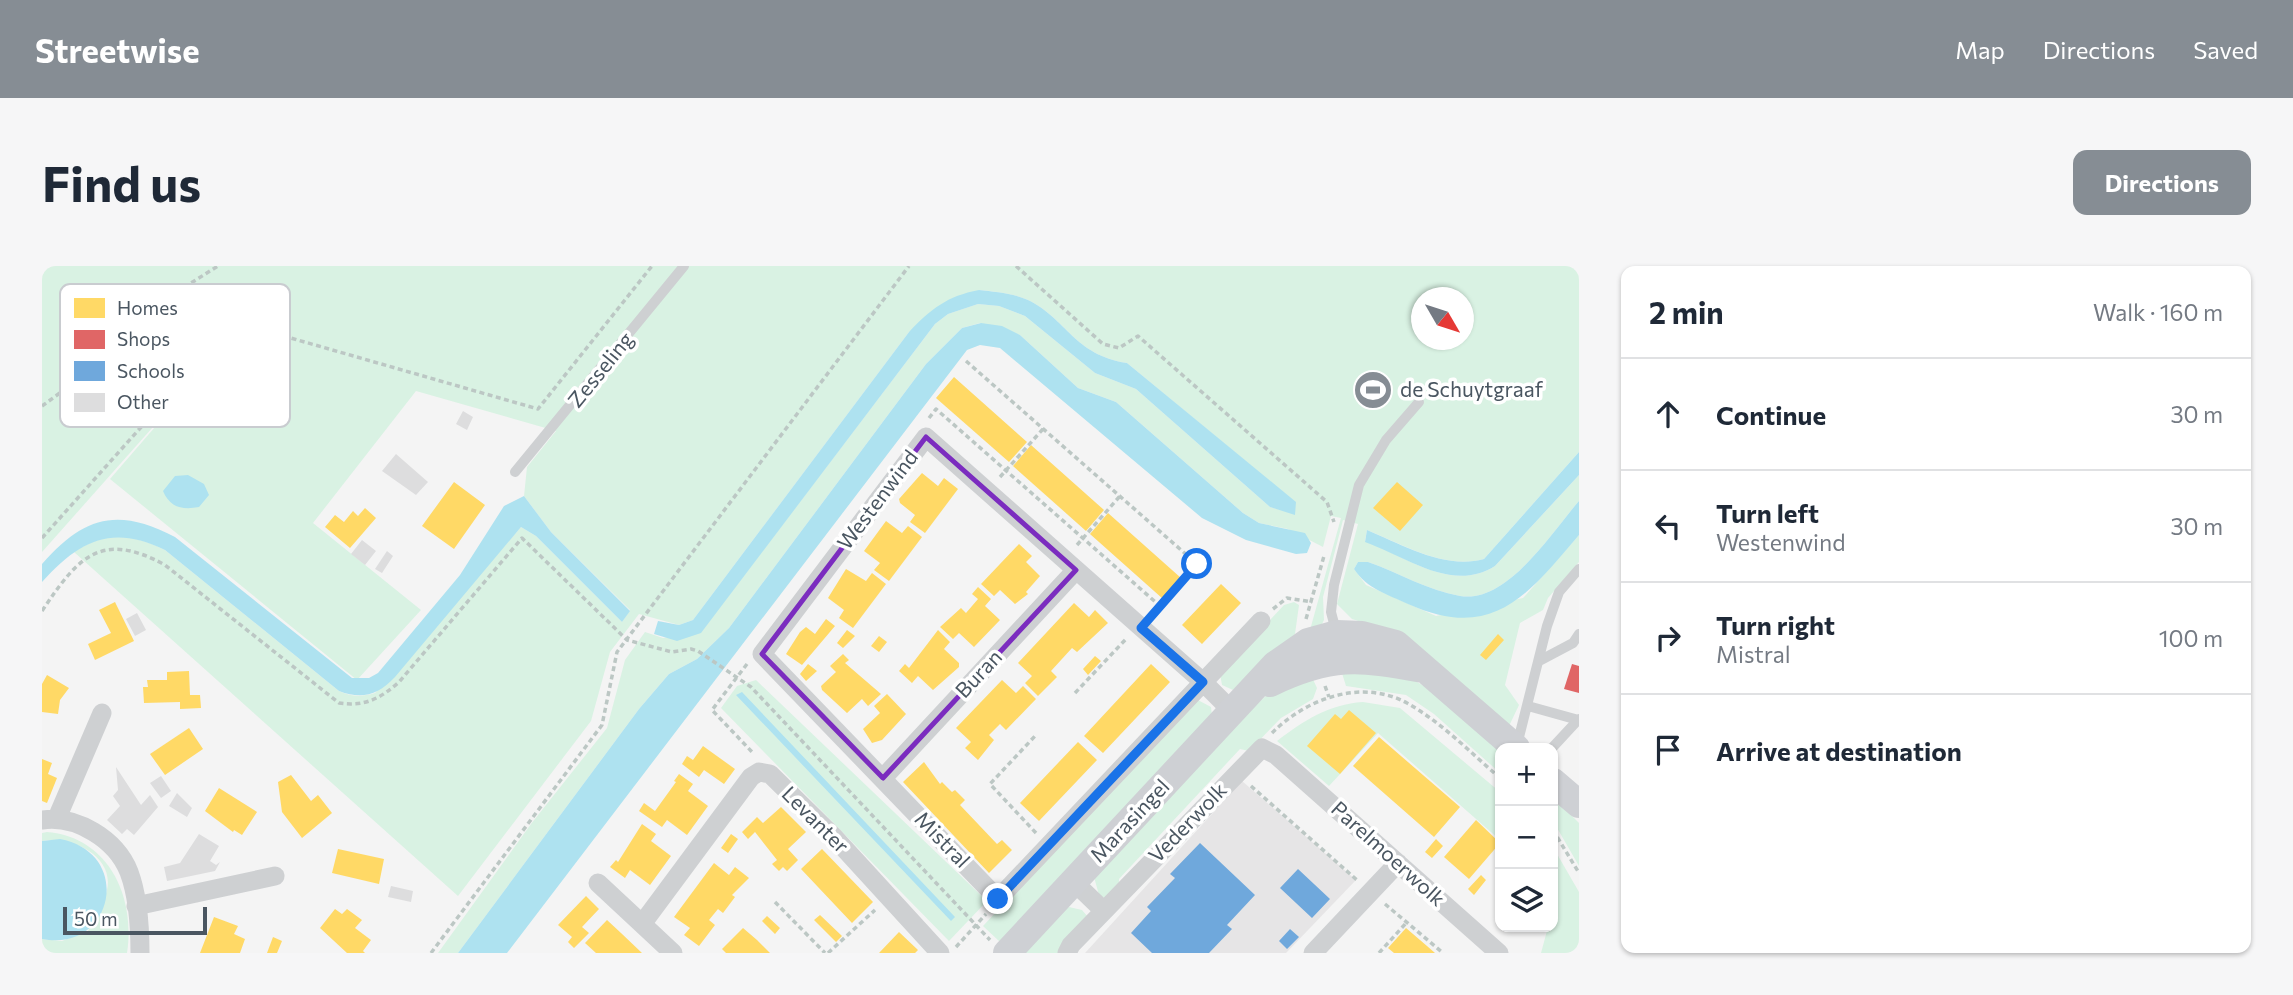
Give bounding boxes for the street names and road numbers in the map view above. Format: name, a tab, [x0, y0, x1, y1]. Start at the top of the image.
street label: Zesseling	[562, 326, 638, 412]
street label: Westenwind	[831, 444, 922, 554]
street label: Buran	[949, 644, 1006, 702]
street label: Marasingel	[1084, 773, 1174, 867]
street label: Vederwolk	[1143, 777, 1231, 867]
street label: Levanter	[777, 780, 855, 858]
street label: Parelmoerwolk	[1327, 795, 1451, 911]
street label: Mistral	[910, 806, 976, 872]

